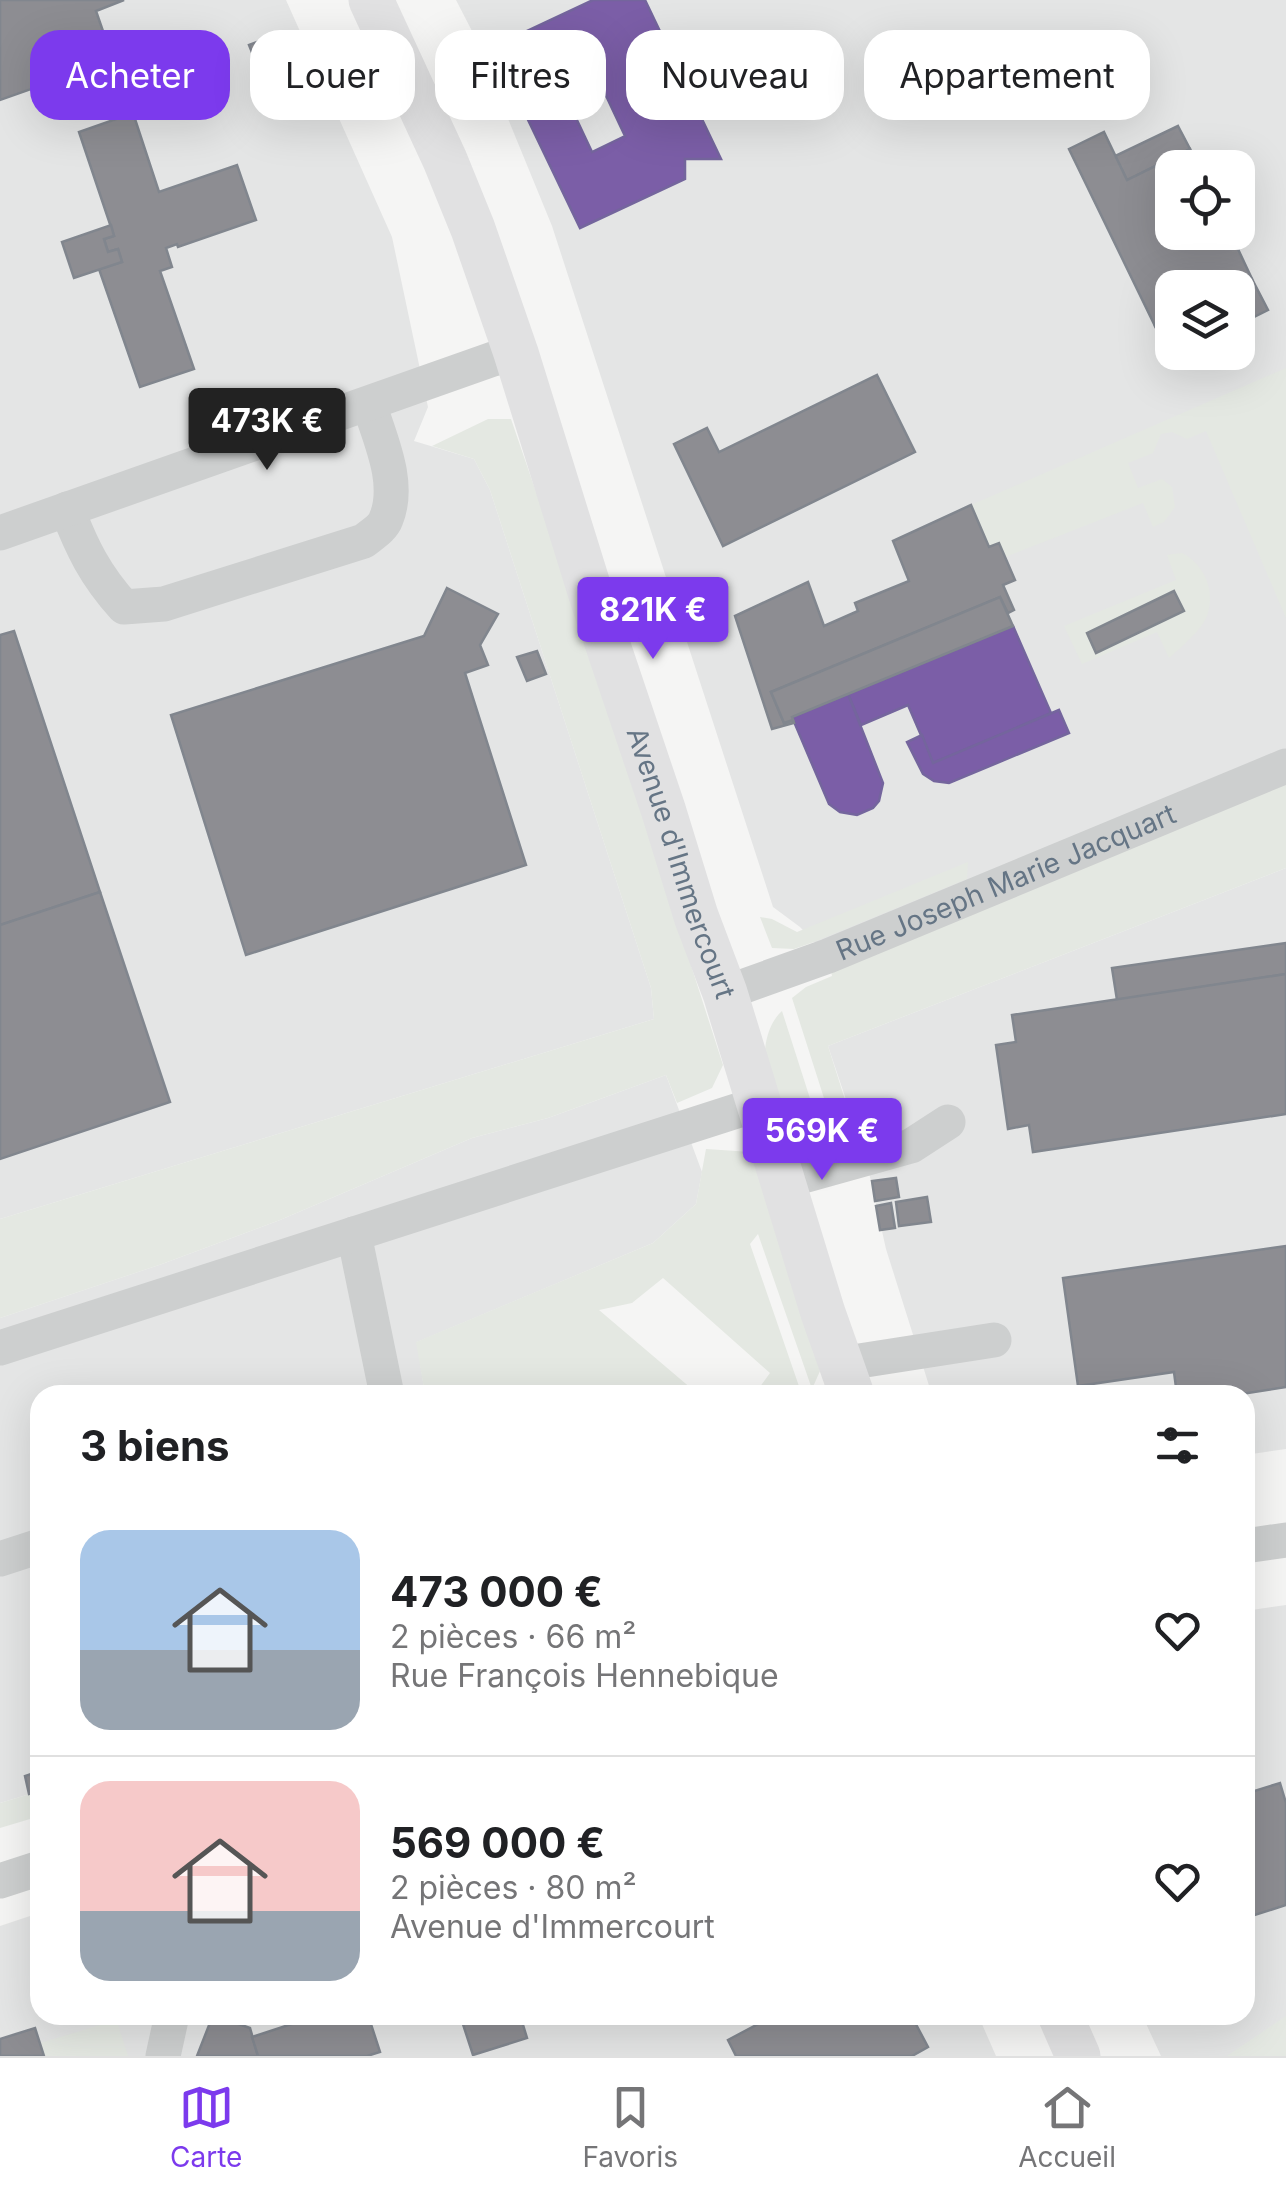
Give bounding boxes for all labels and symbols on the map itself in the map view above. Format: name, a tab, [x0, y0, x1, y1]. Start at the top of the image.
pin: 473K €	[186, 388, 348, 473]
pin: 821K €	[572, 577, 734, 662]
street label: Avenue d'Immercourt	[620, 723, 743, 1003]
street label: Rue Joseph Marie Jacquart	[831, 797, 1181, 968]
pin: 569K €	[741, 1098, 903, 1183]

